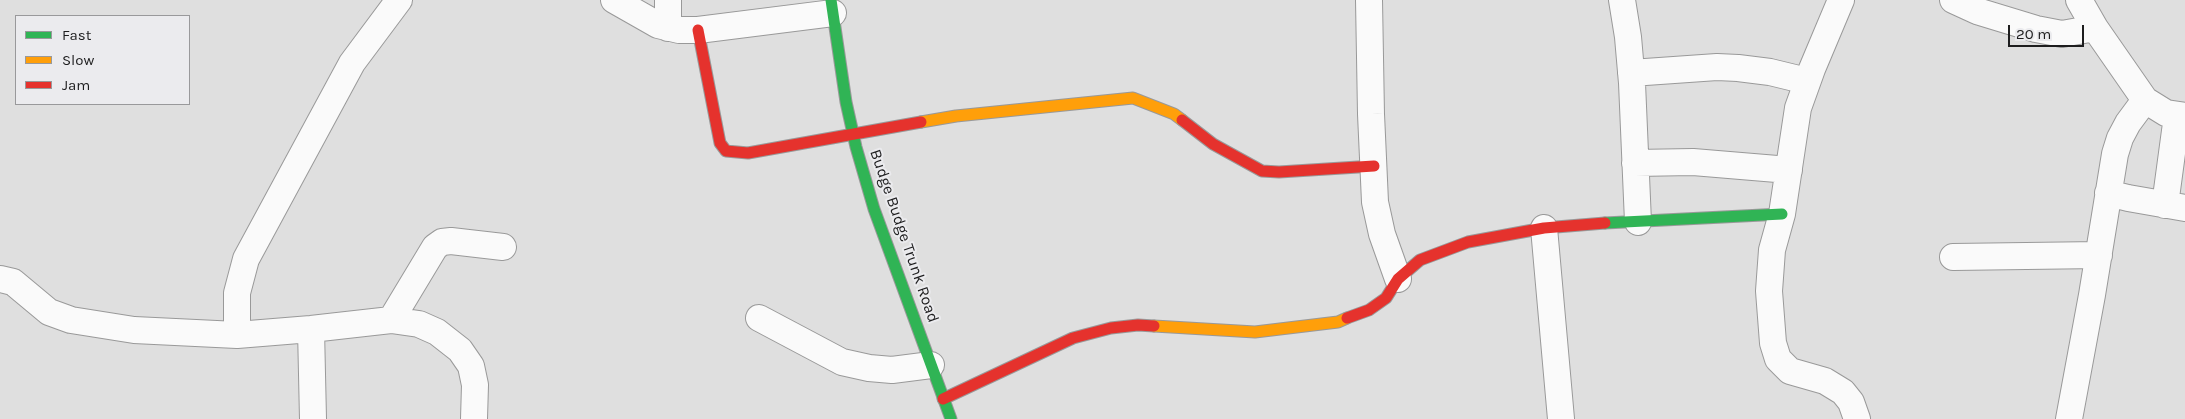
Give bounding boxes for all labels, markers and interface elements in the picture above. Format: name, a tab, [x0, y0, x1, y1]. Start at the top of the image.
legend	[15, 15, 190, 105]
scale bar	[2010, 15, 2086, 47]
text: 20 m	[2016, 25, 2051, 43]
text: Fast	[62, 26, 91, 44]
text: Slow	[62, 51, 94, 69]
text: Jam	[62, 76, 90, 94]
street label: Budge Budge Trunk Road	[865, 147, 943, 325]

